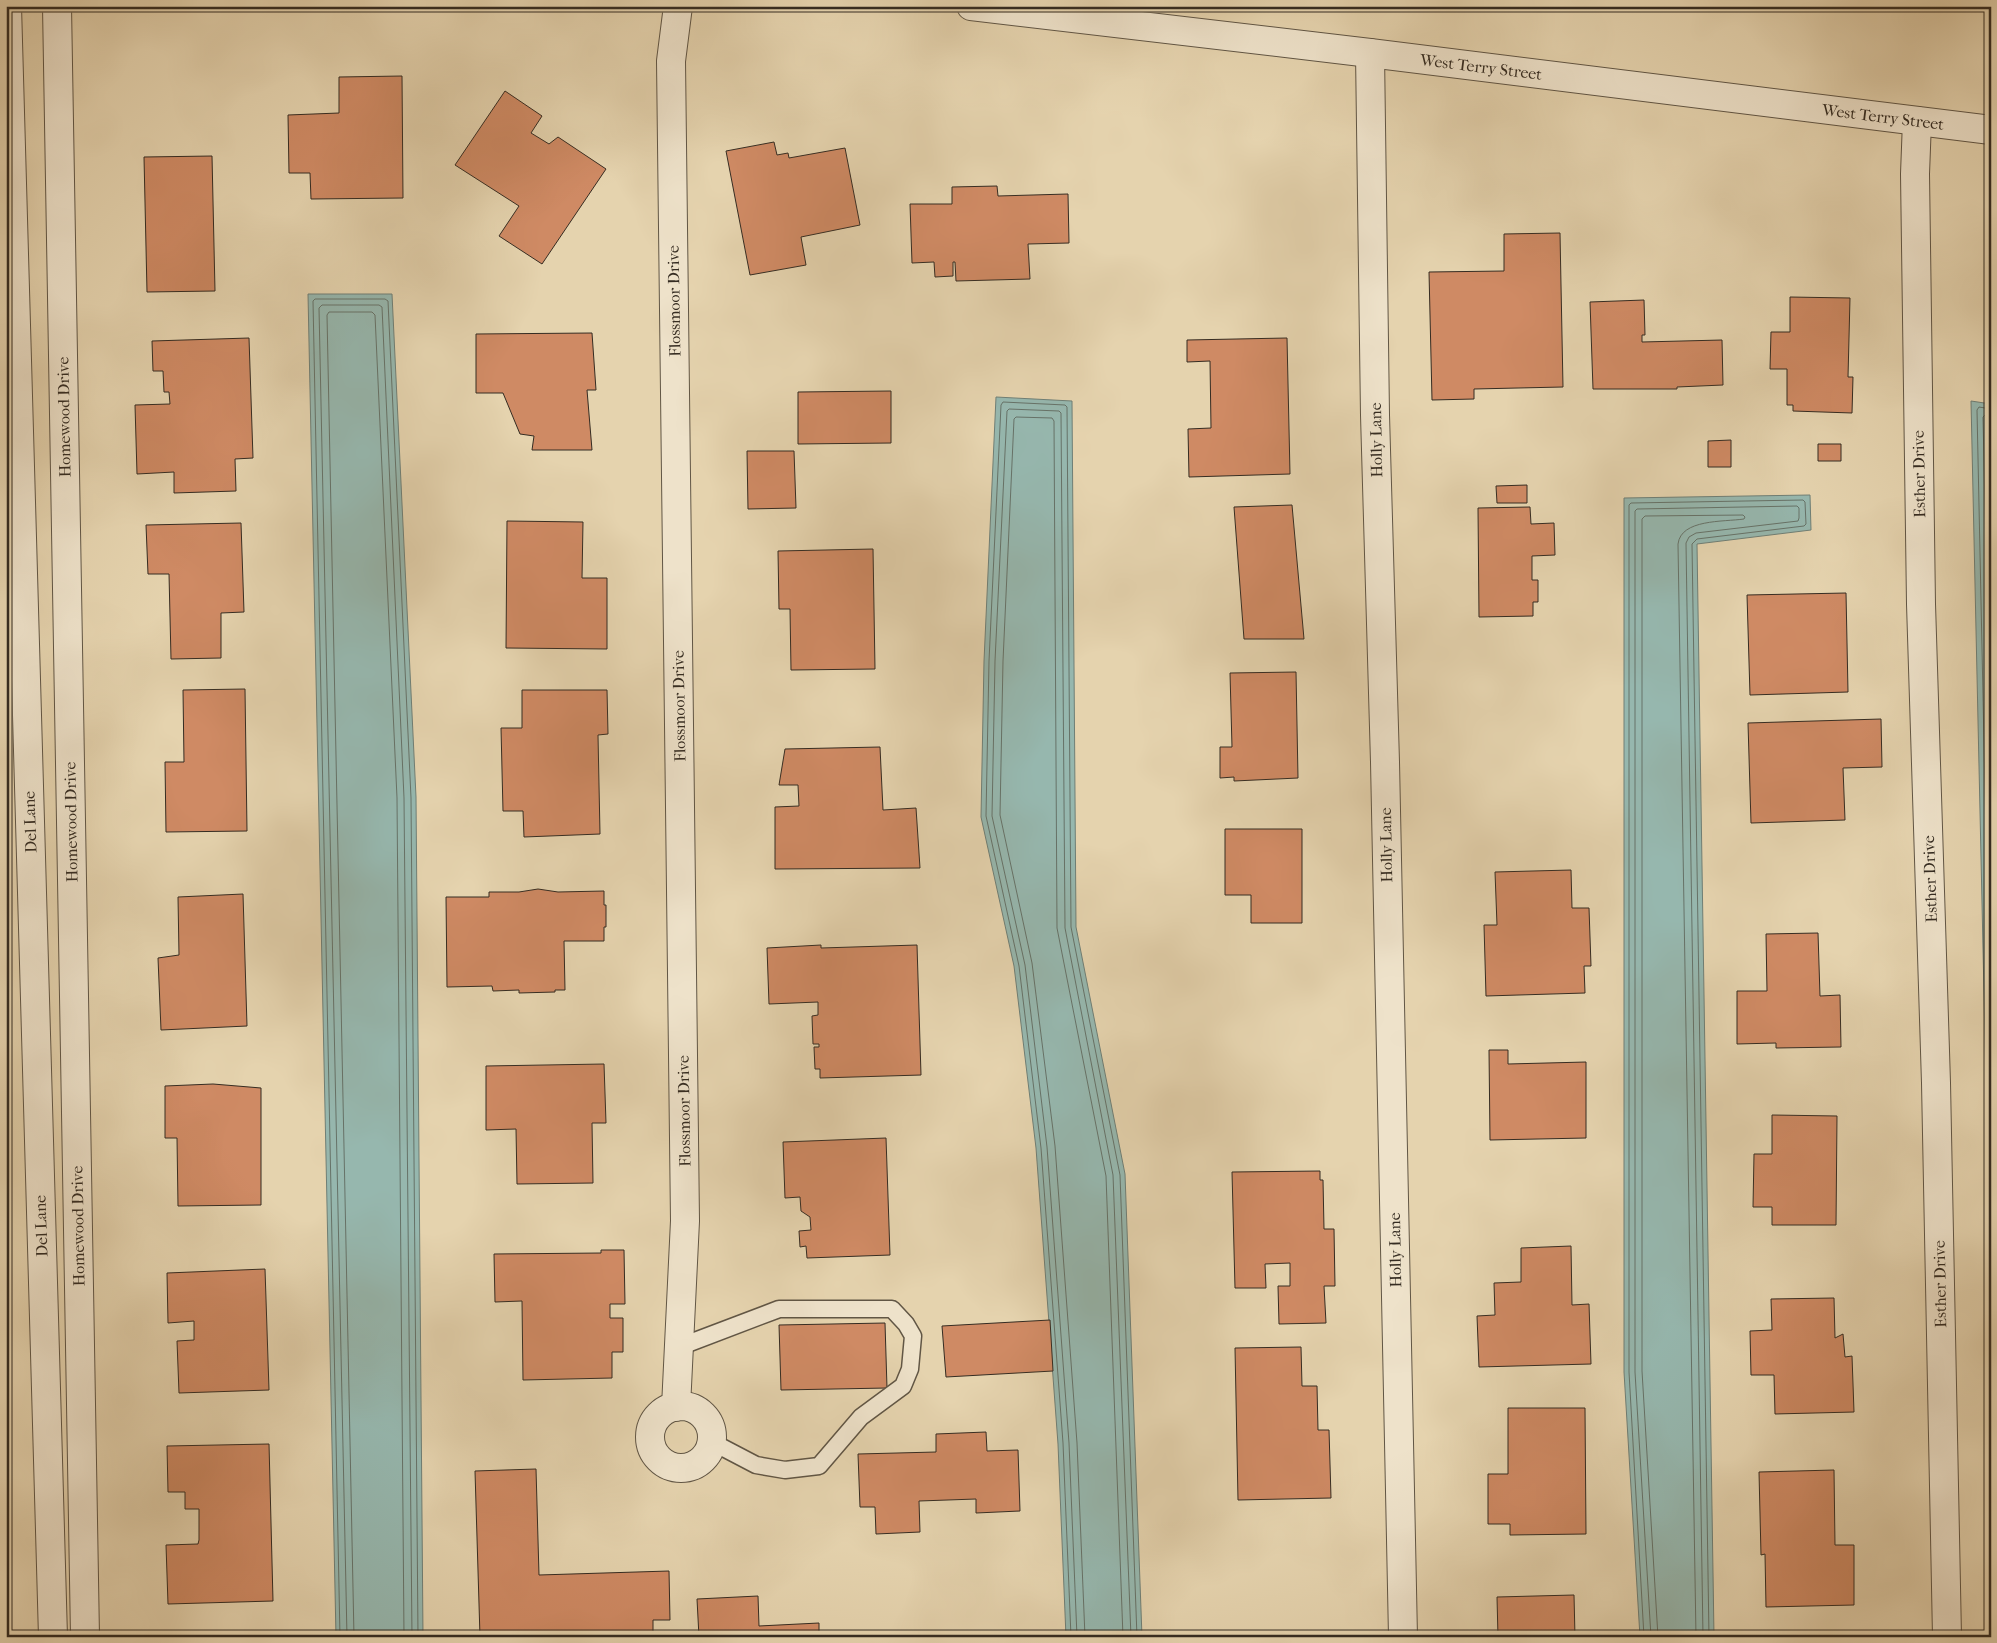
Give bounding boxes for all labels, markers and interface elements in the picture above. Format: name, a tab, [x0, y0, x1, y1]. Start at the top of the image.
street label: West Terry Street	[1418, 50, 1543, 84]
street label: West Terry Street	[1820, 100, 1945, 134]
street label: Flossmoor Drive	[664, 245, 684, 357]
street label: Homewood Drive	[53, 356, 75, 477]
street label: Holly Lane	[1366, 402, 1386, 478]
street label: Esther Drive	[1909, 430, 1929, 518]
street label: Flossmoor Drive	[669, 650, 689, 762]
street label: Homewood Drive	[60, 761, 82, 882]
street label: Del Lane	[19, 791, 41, 853]
street label: Holly Lane	[1376, 807, 1396, 883]
street label: Esther Drive	[1919, 835, 1941, 923]
street label: Flossmoor Drive	[674, 1055, 694, 1167]
street label: Homewood Drive	[67, 1165, 89, 1286]
street label: Del Lane	[30, 1195, 52, 1257]
street label: Holly Lane	[1385, 1212, 1405, 1288]
street label: Esther Drive	[1930, 1240, 1950, 1328]

